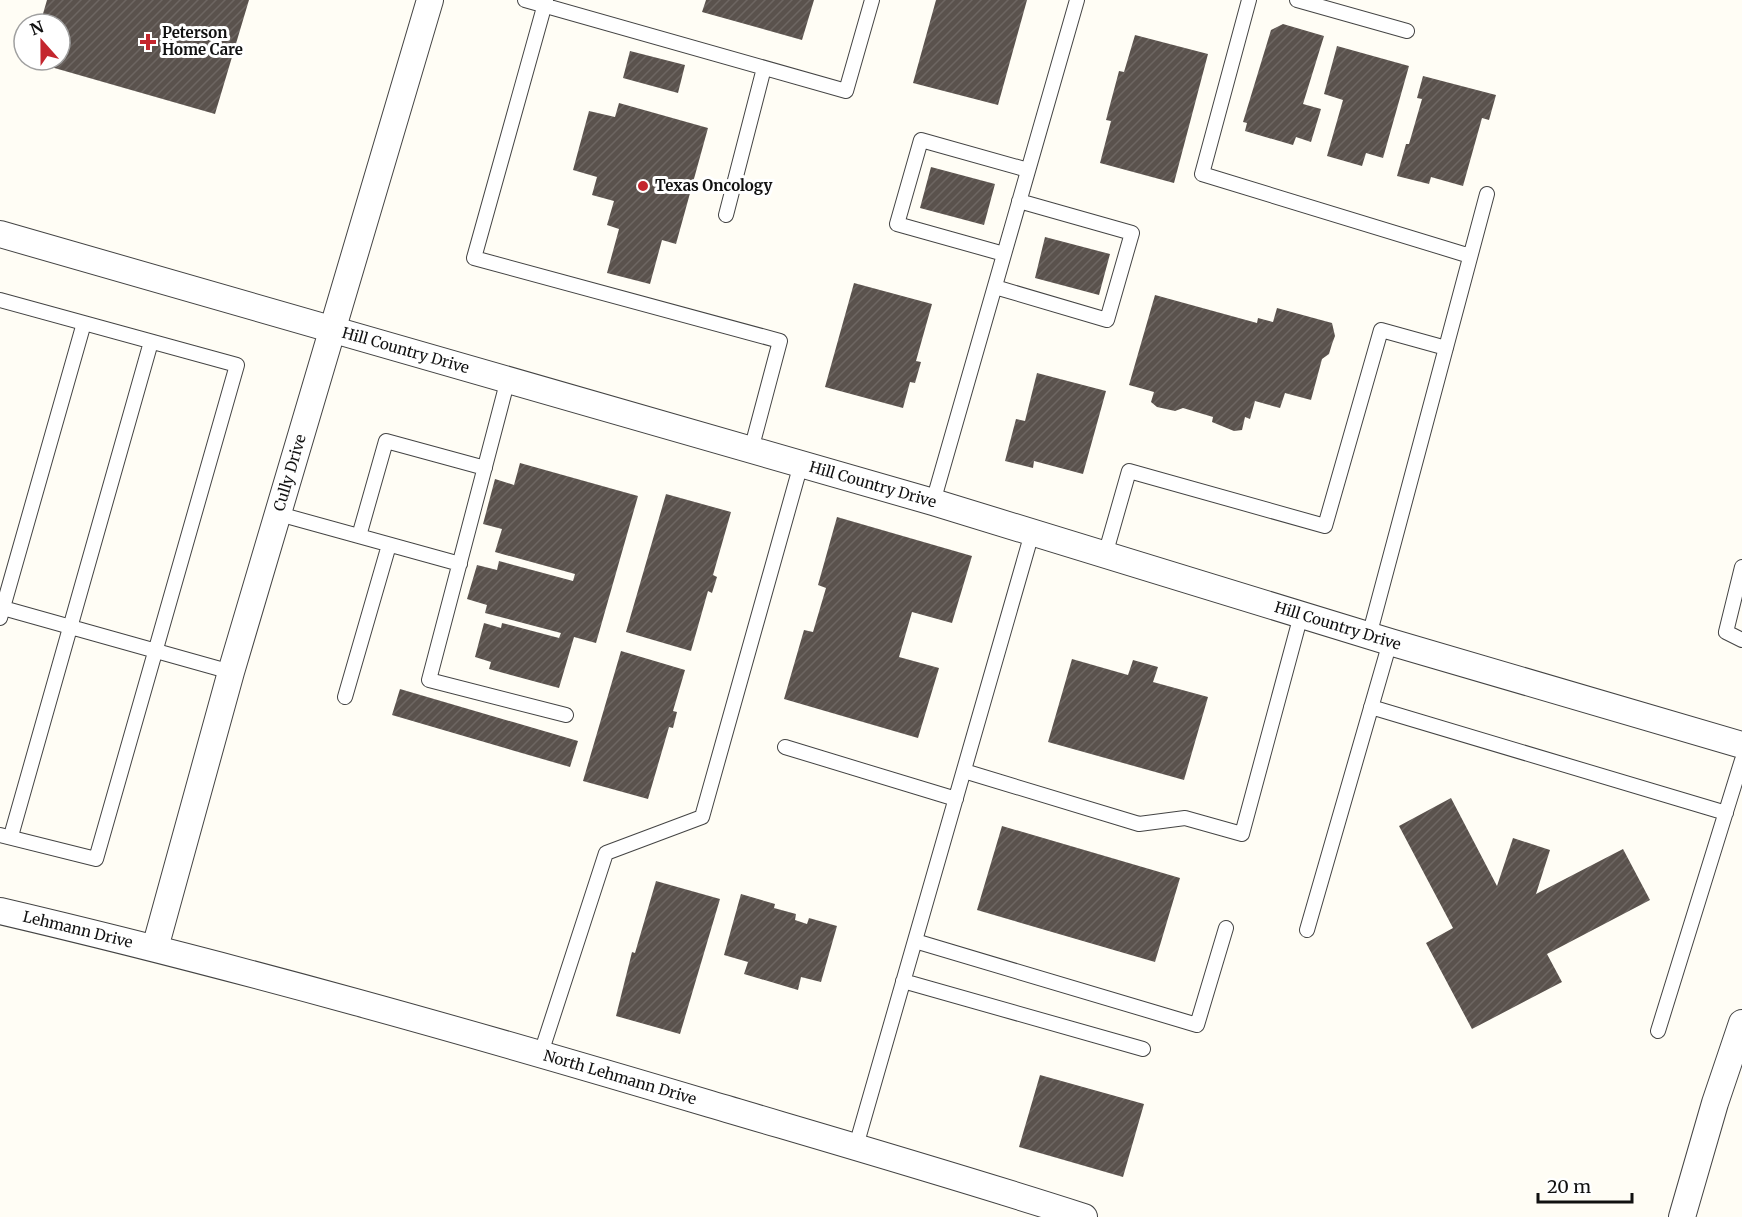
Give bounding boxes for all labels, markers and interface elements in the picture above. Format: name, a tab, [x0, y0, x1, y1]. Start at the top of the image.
north arrow	[12, 12, 72, 72]
text: N	[27, 16, 46, 40]
place label: Peterson Home Care	[162, 23, 243, 59]
marker: Peterson Home Care	[139, 33, 157, 51]
place label: Texas Oncology	[655, 176, 773, 195]
marker: Texas Oncology	[636, 179, 650, 193]
street label: Hill Country Drive	[340, 323, 472, 377]
street label: Cully Drive	[269, 432, 310, 513]
street label: Hill Country Drive	[807, 457, 939, 512]
street label: Hill Country Drive	[1272, 597, 1404, 654]
street label: Lehmann Drive	[21, 907, 135, 952]
street label: North Lehmann Drive	[541, 1046, 699, 1109]
scale bar	[1538, 1166, 1632, 1204]
text: 20 m	[1547, 1175, 1591, 1198]

